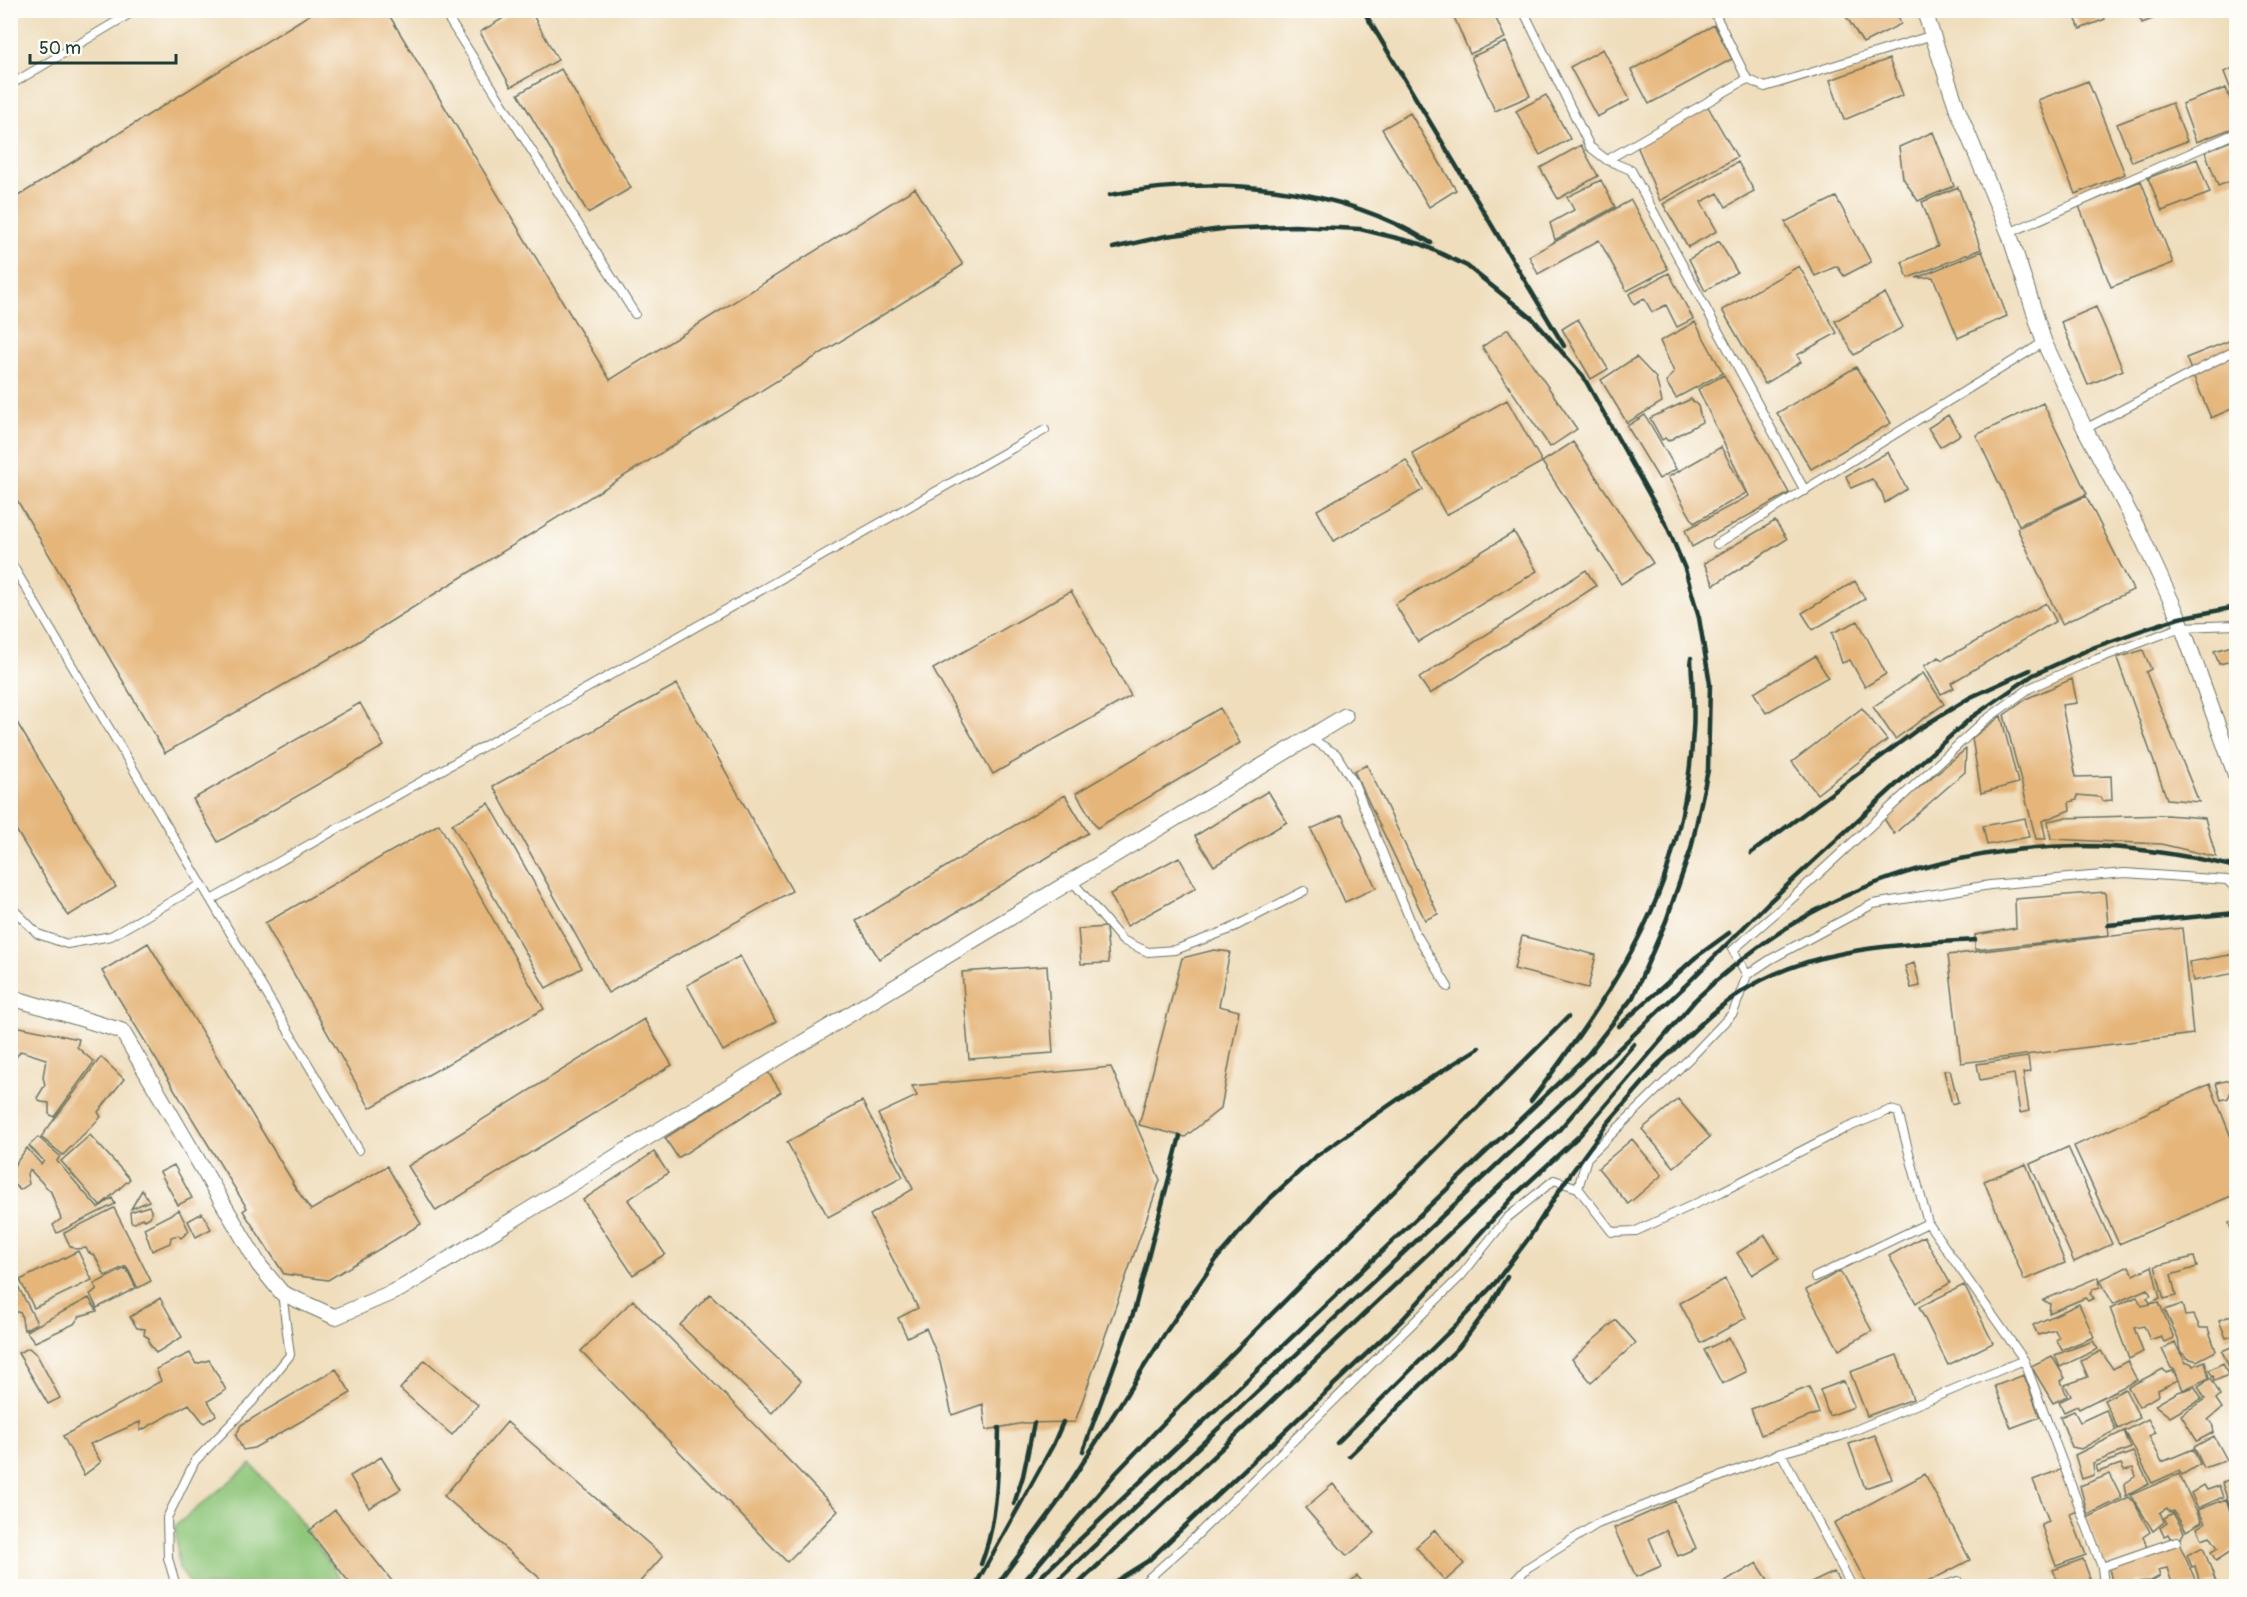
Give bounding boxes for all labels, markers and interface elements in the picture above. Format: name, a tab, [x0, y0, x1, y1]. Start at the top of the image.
scale bar	[30, 27, 176, 65]
text: 50 m	[39, 37, 81, 60]

